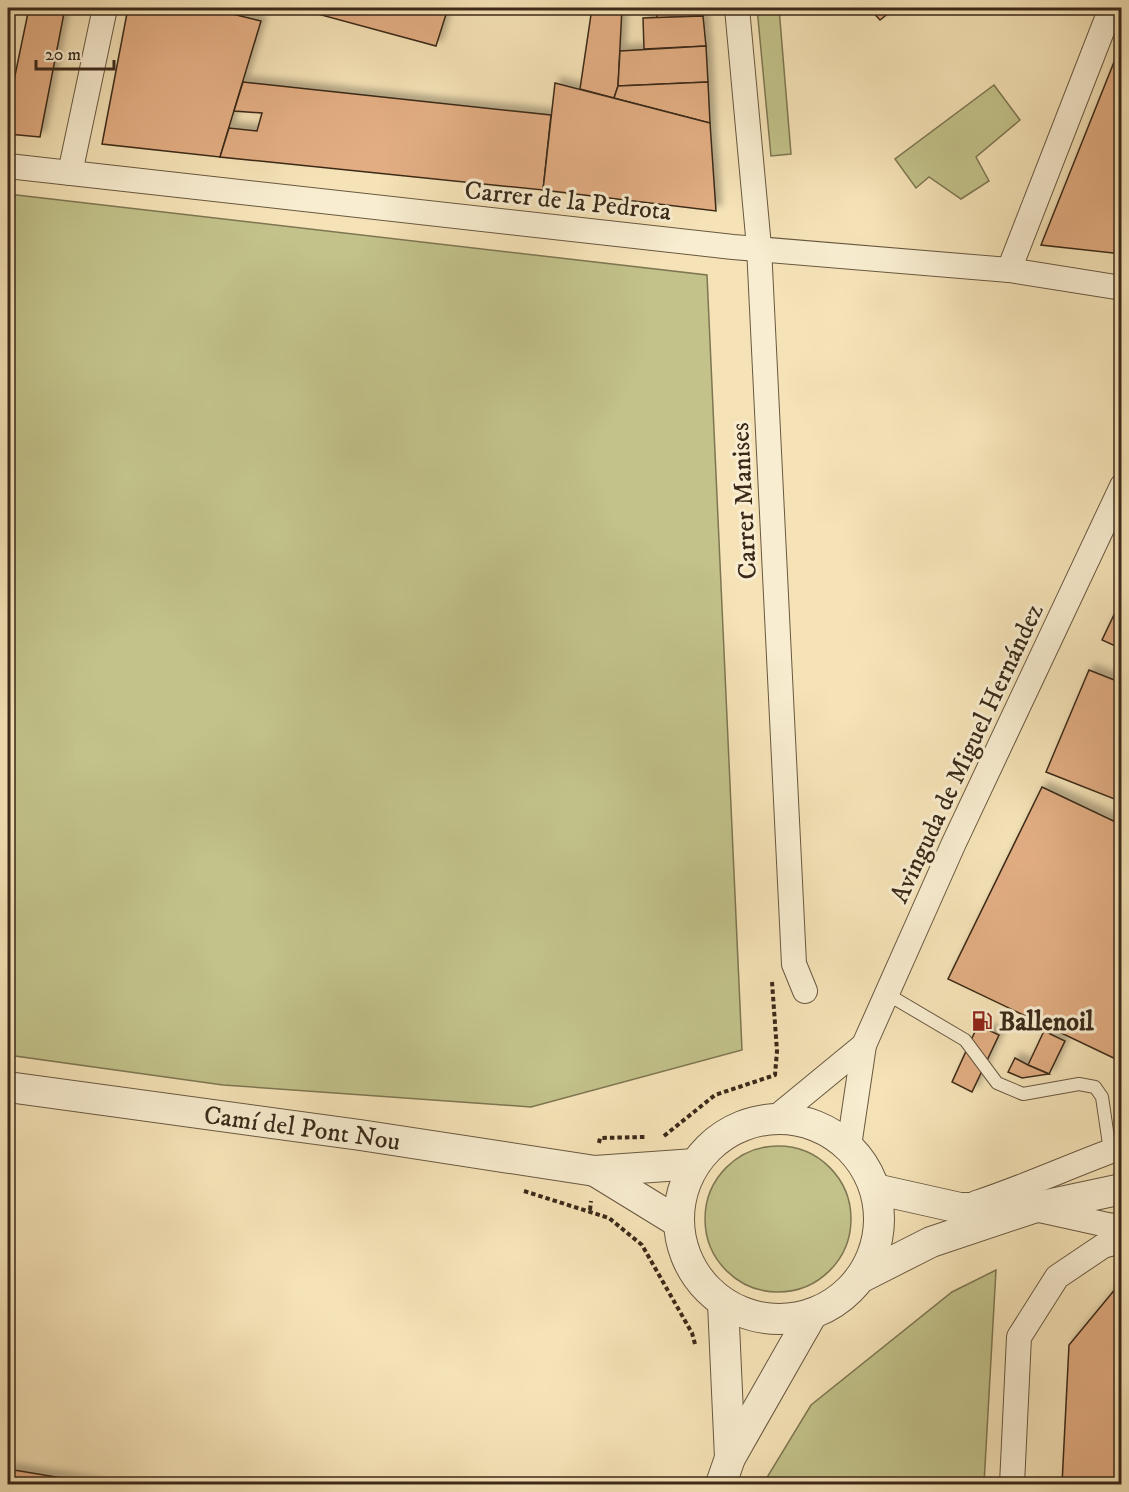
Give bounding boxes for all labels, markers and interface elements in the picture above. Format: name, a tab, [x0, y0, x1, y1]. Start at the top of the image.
scale bar	[36, 33, 114, 71]
text: 20 m	[45, 44, 81, 66]
street label: Carrer de la Pedrota	[463, 174, 673, 229]
street label: Carrer Manises	[724, 422, 765, 580]
street label: Avinguda de Miguel Hernández	[883, 599, 1051, 909]
place label: Ballenoil	[999, 1006, 1095, 1039]
fuel station icon: Ballenoil	[970, 1009, 994, 1033]
street label: Camí del Pont Nou	[202, 1099, 403, 1159]

